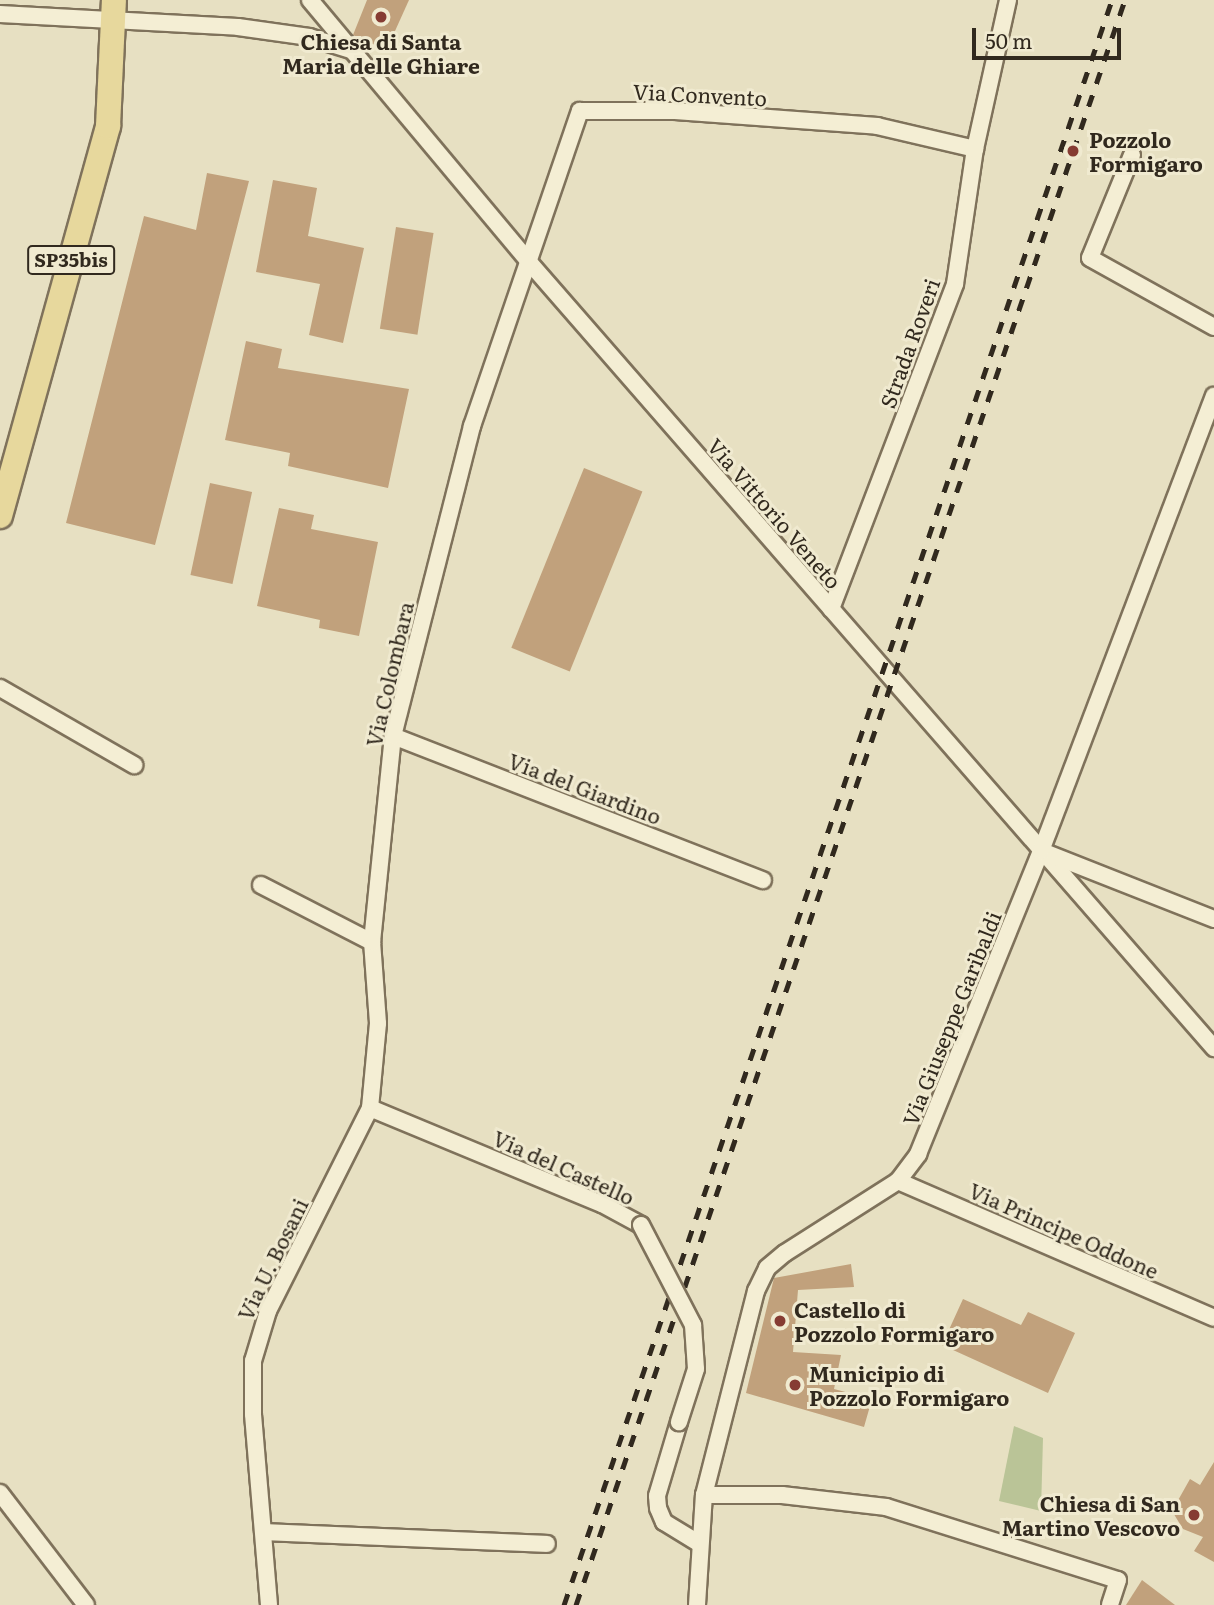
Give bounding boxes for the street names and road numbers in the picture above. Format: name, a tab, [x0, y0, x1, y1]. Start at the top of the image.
street label: Via Convento	[632, 78, 768, 110]
road number: SP35bis	[25, 244, 116, 276]
street label: Strada Roveri	[874, 275, 944, 411]
street label: Via Vittorio Veneto	[703, 433, 847, 593]
street label: Via Colombara	[360, 599, 418, 749]
street label: Via del Giardino	[505, 747, 665, 829]
street label: Via Giuseppe Garibaldi	[896, 907, 1006, 1129]
street label: Via del Castello	[489, 1125, 639, 1209]
street label: Via Principe Oddone	[965, 1177, 1163, 1283]
street label: Via U. Bosani	[232, 1194, 312, 1324]

